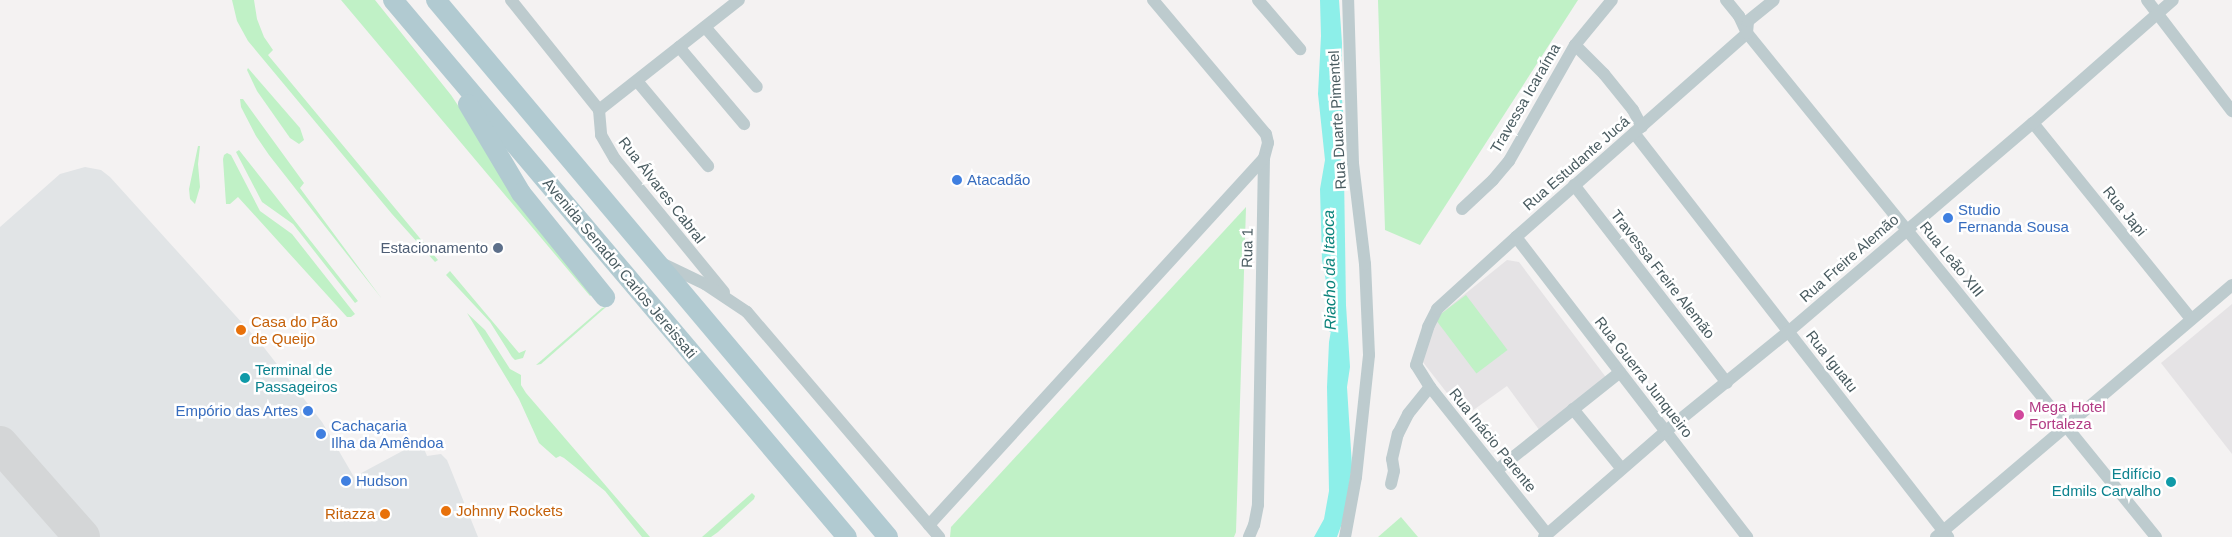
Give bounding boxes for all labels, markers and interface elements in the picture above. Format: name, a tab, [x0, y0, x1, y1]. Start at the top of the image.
street label: Travessa Icaraíma	[1486, 40, 1564, 156]
street label: Rua Duarte Pimentel	[1324, 50, 1350, 190]
street label: Rua Estudante Jucá	[1519, 112, 1633, 214]
street label: Rua Álvares Cabral	[615, 133, 709, 247]
place label: Atacadão	[967, 171, 1030, 189]
street label: Avenida Senador Carlos Jereissati	[539, 174, 701, 362]
marker: Atacadão	[951, 174, 963, 186]
street label: Rua Japi	[2099, 182, 2151, 240]
place label: Studio Fernanda Sousa	[1958, 200, 2069, 235]
street label: Travessa Freire Alemão	[1607, 206, 1719, 342]
water label: Riacho da Itaoca	[1319, 210, 1341, 330]
street label: Rua Freire Alemão	[1796, 210, 1902, 306]
marker: Studio Fernanda Sousa	[1942, 212, 1954, 224]
street label: Rua Leão XIII	[1916, 218, 1988, 300]
street label: Rua 1	[1238, 228, 1256, 268]
place label: Estacionamento	[380, 239, 488, 257]
marker: Estacionamento	[492, 242, 504, 254]
place label: Casa do Pão de Queijo	[251, 312, 338, 347]
street label: Rua Guerra Junqueiro	[1591, 313, 1697, 441]
marker: Casa do Pão de Queijo	[235, 324, 247, 336]
street label: Rua Iguatu	[1802, 327, 1862, 395]
place label: Terminal de Passageiros	[255, 360, 338, 395]
marker: Terminal de Passageiros	[239, 372, 251, 384]
street label: Rua Inácio Parente	[1446, 384, 1540, 496]
place label: Mega Hotel Fortaleza	[2029, 397, 2106, 432]
place label: Empório das Artes	[175, 402, 298, 420]
marker: Empório das Artes	[302, 405, 314, 417]
marker: Mega Hotel Fortaleza	[2013, 409, 2025, 421]
place label: Cachaçaria Ilha da Amêndoa	[331, 416, 444, 451]
marker: Cachaçaria Ilha da Amêndoa	[315, 428, 327, 440]
place label: Edifício Edmils Carvalho	[2052, 464, 2161, 499]
place label: Hudson	[356, 472, 408, 490]
marker: Hudson	[340, 475, 352, 487]
marker: Edifício Edmils Carvalho	[2165, 476, 2177, 488]
place label: Johnny Rockets	[456, 502, 563, 520]
place label: Ritazza	[325, 505, 375, 523]
marker: Johnny Rockets	[440, 505, 452, 517]
marker: Ritazza	[379, 508, 391, 520]

